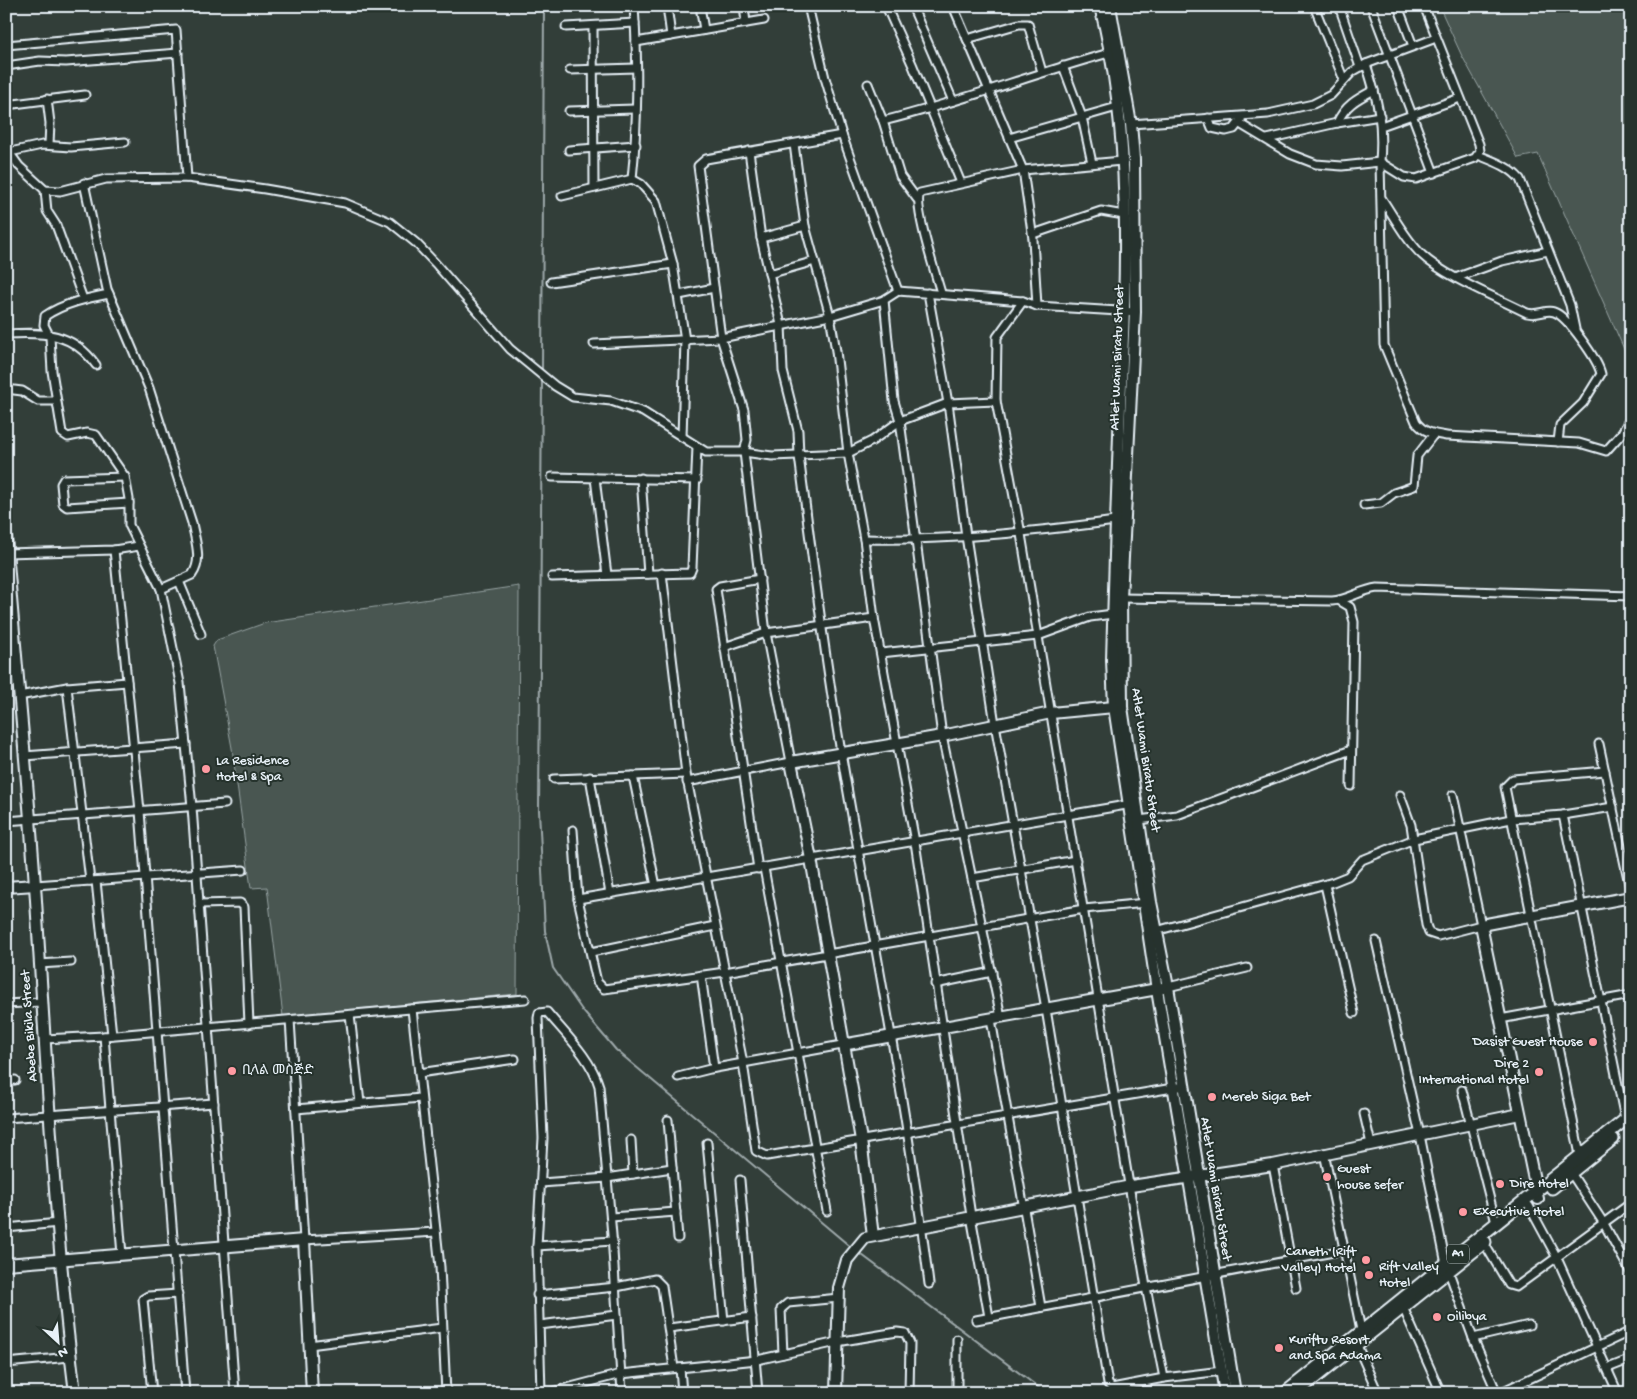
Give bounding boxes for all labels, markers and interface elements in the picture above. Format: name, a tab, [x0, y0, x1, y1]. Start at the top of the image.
street label: Atlet Wami Biratu Street	[1107, 284, 1129, 431]
street label: Atlet Wami Biratu Street	[1126, 687, 1164, 834]
place label: La Residence Hotel & Spa	[216, 753, 290, 786]
marker: La Residence Hotel & Spa	[200, 763, 212, 775]
street label: Abebe Bikila Street	[18, 968, 42, 1082]
place label: Dasist Guest House	[1472, 1034, 1584, 1051]
marker: Dasist Guest House	[1587, 1036, 1599, 1048]
place label: Dire 2 International Hotel	[1419, 1056, 1529, 1089]
place label: ቢላል መስጅድ	[242, 1062, 314, 1080]
marker: ቢላል መስጅድ	[226, 1065, 238, 1077]
marker: Dire 2 International Hotel	[1533, 1066, 1545, 1078]
place label: Mereb Siga Bet	[1222, 1089, 1312, 1106]
marker: Mereb Siga Bet	[1206, 1091, 1218, 1103]
street label: Atlet Wami Biratu Street	[1195, 1116, 1235, 1263]
place label: Guest house sefer	[1337, 1161, 1404, 1194]
marker: Guest house sefer	[1321, 1171, 1333, 1183]
place label: Dire Hotel	[1509, 1176, 1569, 1193]
marker: Dire Hotel	[1494, 1178, 1506, 1190]
place label: Executive Hotel	[1473, 1204, 1564, 1221]
marker: Executive Hotel	[1457, 1206, 1469, 1218]
place label: Caneth (Rift Valley) Hotel	[1281, 1244, 1357, 1277]
road number: A1	[1447, 1244, 1469, 1264]
marker: Caneth (Rift Valley) Hotel	[1360, 1254, 1372, 1266]
place label: Rift Valley Hotel	[1379, 1259, 1439, 1292]
marker: Rift Valley Hotel	[1363, 1269, 1375, 1281]
place label: Oilibya	[1447, 1309, 1488, 1326]
marker: Oilibya	[1431, 1311, 1443, 1323]
north arrow	[32, 1316, 82, 1366]
place label: Kuriftu Resort and Spa Adama	[1289, 1332, 1383, 1365]
text: N	[55, 1342, 70, 1361]
marker: Kuriftu Resort and Spa Adama	[1273, 1342, 1285, 1354]

